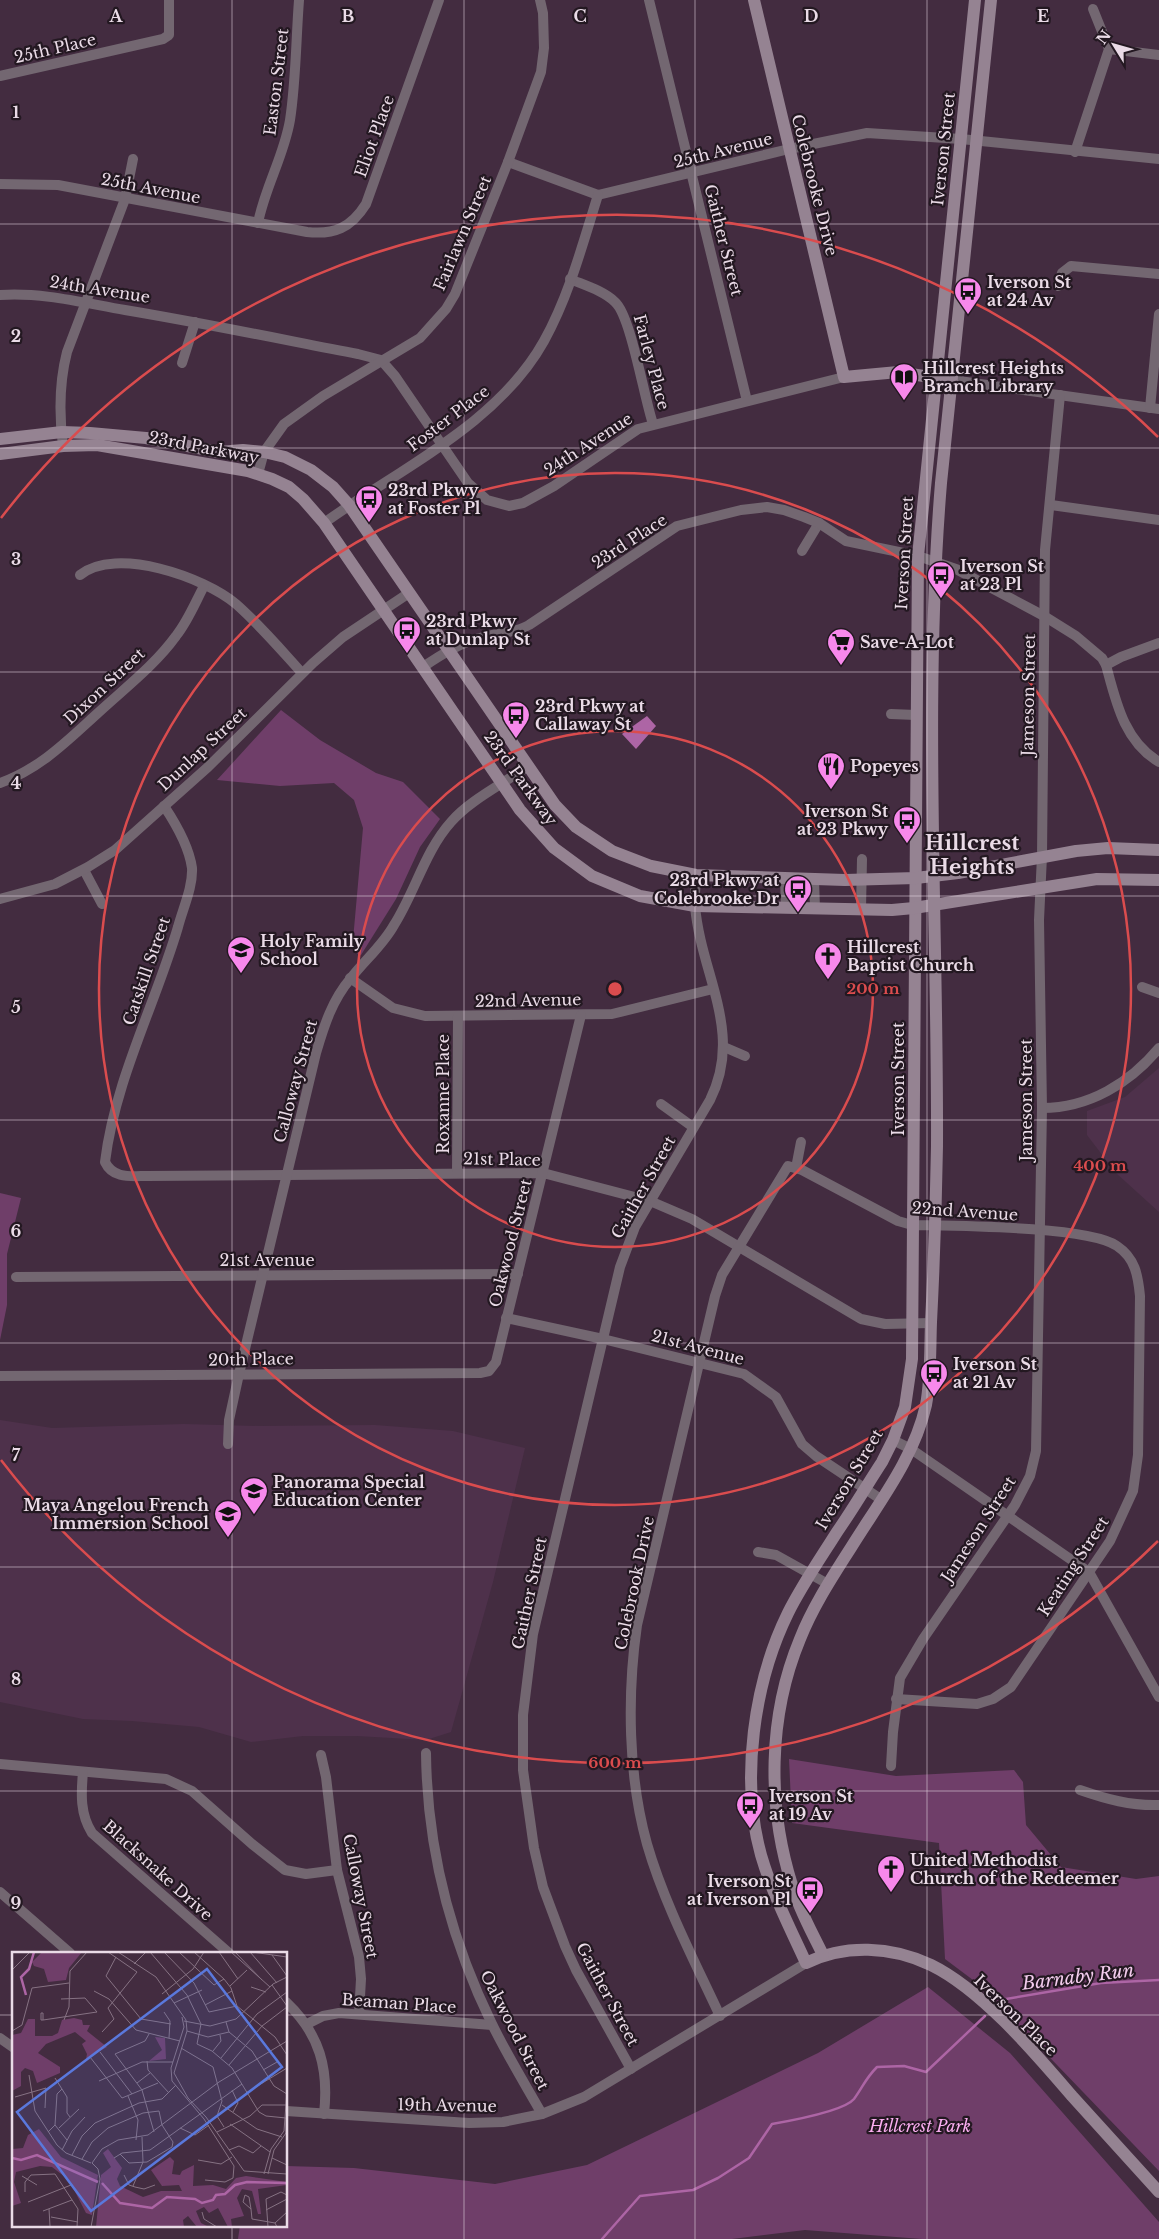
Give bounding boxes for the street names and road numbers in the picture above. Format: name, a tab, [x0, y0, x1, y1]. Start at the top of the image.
street label: Easton Street	[259, 27, 293, 137]
street label: 25th Place	[12, 29, 98, 67]
street label: Iverson Street	[927, 91, 959, 207]
street label: Eliot Place	[350, 92, 398, 180]
street label: Colebrooke Drive	[788, 112, 842, 258]
street label: 25th Avenue	[672, 128, 774, 172]
street label: 25th Avenue	[100, 169, 202, 207]
street label: Fairlawn Street	[429, 172, 495, 294]
street label: Gaither Street	[700, 182, 748, 298]
street label: 24th Avenue	[48, 271, 152, 307]
street label: Farley Place	[630, 312, 674, 412]
street label: Foster Place	[403, 381, 493, 455]
street label: 24th Avenue	[540, 408, 636, 480]
street label: 23rd Parkway	[147, 427, 262, 468]
street label: Iverson Street	[891, 496, 917, 610]
street label: 23rd Place	[588, 509, 670, 573]
street label: Jameson Street	[1017, 634, 1039, 758]
street label: Dixon Street	[59, 643, 149, 729]
street label: Dunlap Street	[154, 703, 250, 795]
street label: 23rd Parkway	[480, 727, 562, 830]
street label: Catskill Street	[118, 914, 174, 1028]
street label: 22nd Avenue	[475, 989, 581, 1011]
street label: Calloway Street	[269, 1017, 321, 1145]
street label: Iverson Street	[888, 1022, 908, 1136]
street label: Roxanne Place	[433, 1034, 453, 1154]
street label: Jameson Street	[1016, 1039, 1036, 1163]
street label: Gaither Street	[607, 1132, 679, 1242]
street label: 21st Place	[463, 1148, 541, 1170]
street label: Oakwood Street	[484, 1177, 536, 1309]
street label: 22nd Avenue	[911, 1197, 1019, 1225]
street label: 21st Avenue	[219, 1250, 315, 1270]
street label: 21st Avenue	[649, 1325, 747, 1369]
street label: 20th Place	[208, 1348, 294, 1370]
street label: Iverson Street	[811, 1425, 887, 1533]
street label: Jameson Street	[935, 1472, 1020, 1587]
street label: Keating Street	[1033, 1512, 1113, 1620]
street label: Colebrook Drive	[610, 1514, 658, 1652]
street label: Gaither Street	[507, 1535, 551, 1651]
street label: Blacksnake Drive	[99, 1815, 217, 1925]
street label: Calloway Street	[339, 1832, 383, 1960]
street label: Gaither Street	[572, 1939, 644, 2049]
street label: Oakwood Street	[476, 1967, 554, 2093]
street label: Iverson Place	[970, 1970, 1062, 2060]
street label: Beaman Place	[341, 1989, 457, 2017]
street label: 19th Avenue	[397, 2094, 497, 2116]

